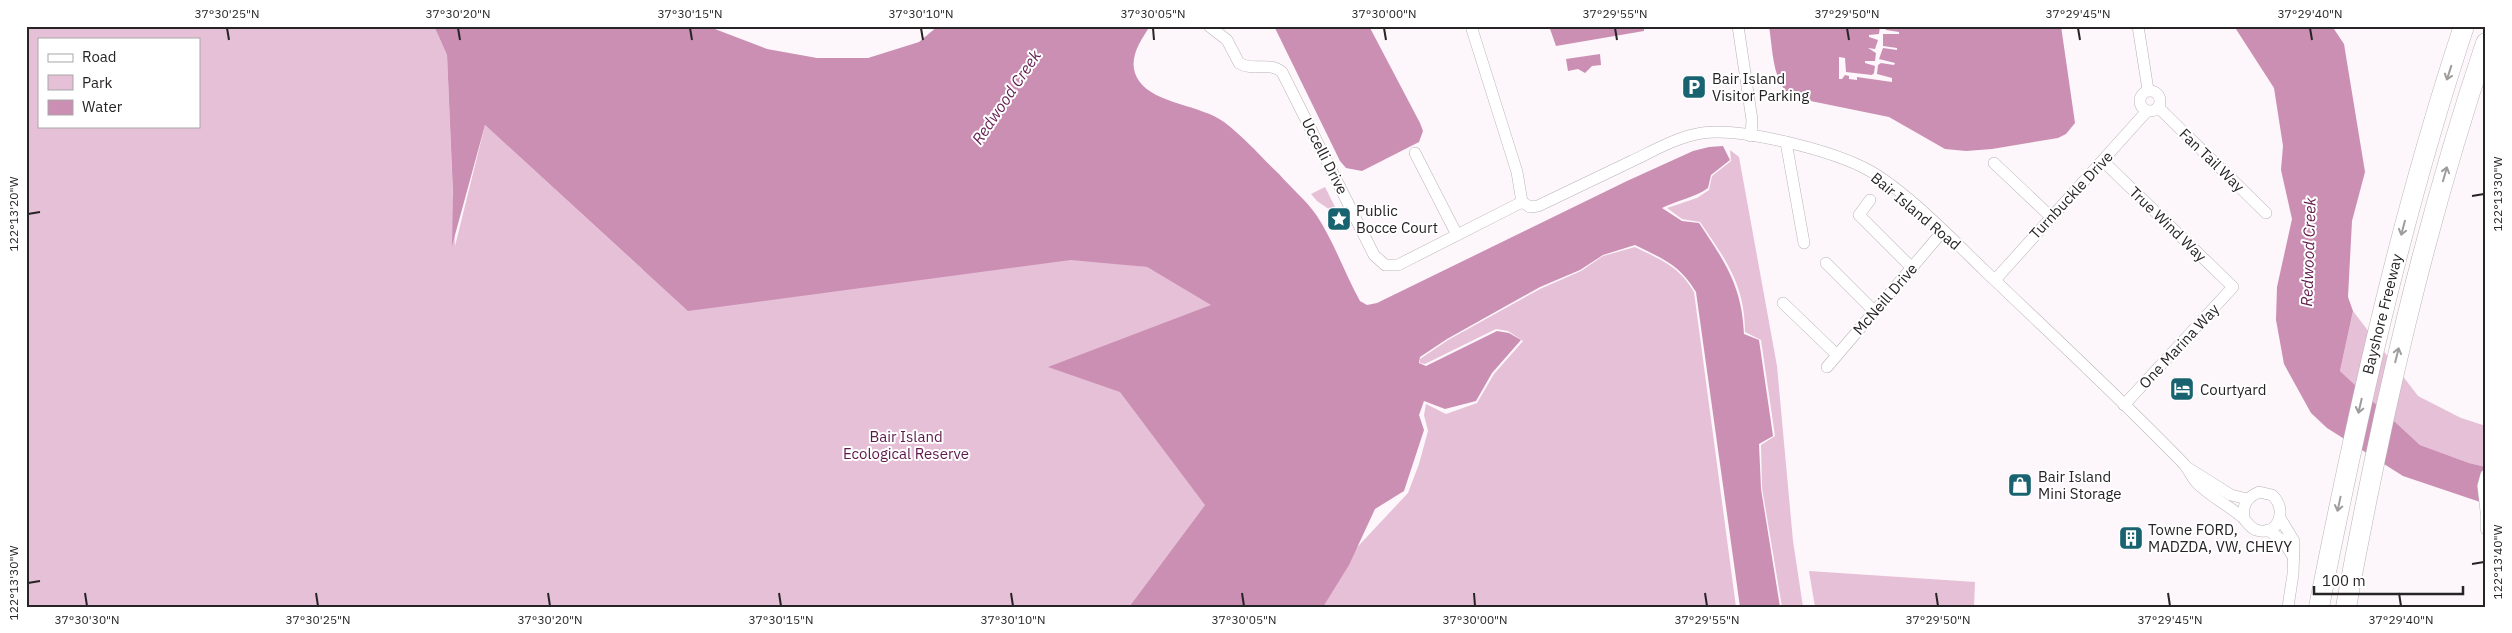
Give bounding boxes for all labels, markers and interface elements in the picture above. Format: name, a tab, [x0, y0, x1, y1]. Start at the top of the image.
text: 37°30'25"N	[194, 6, 260, 21]
text: 37°30'20"N	[425, 6, 491, 21]
text: 37°30'15"N	[657, 6, 723, 21]
text: 37°30'10"N	[888, 6, 954, 21]
text: 37°30'05"N	[1120, 6, 1186, 21]
text: 37°30'00"N	[1351, 6, 1417, 21]
text: 37°29'55"N	[1582, 6, 1648, 21]
text: 37°29'50"N	[1814, 6, 1880, 21]
text: 37°29'45"N	[2045, 6, 2111, 21]
text: 37°29'40"N	[2277, 6, 2343, 21]
legend	[38, 38, 200, 128]
water label: Redwood Creek	[967, 46, 1045, 148]
text: Road	[82, 47, 117, 66]
one-way arrow	[2444, 64, 2453, 80]
place label: Bair Island Visitor Parking	[1712, 69, 1809, 105]
text: Park	[82, 73, 112, 92]
parking icon: Bair Island Visitor Parking	[1681, 74, 1707, 100]
text: Water	[82, 97, 123, 116]
street label: Uccelli Drive	[1298, 114, 1352, 198]
street label: Fan Tail Way	[2175, 124, 2249, 196]
street label: Turnbuckle Drive	[2025, 147, 2117, 243]
text: 122°13'30"W	[2490, 156, 2505, 231]
one-way arrow	[2441, 167, 2451, 183]
street label: Bair Island Road	[1867, 168, 1965, 254]
text: 122°13'20"W	[6, 176, 21, 251]
street label: True Wind Way	[2125, 182, 2211, 266]
water label: Redwood Creek	[2296, 196, 2320, 307]
place label: Public Bocce Court	[1356, 201, 1438, 237]
place icon: Public Bocce Court	[1326, 206, 1352, 232]
one-way arrow	[2398, 220, 2407, 236]
street label: Bayshore Freeway	[2358, 251, 2406, 376]
street label: McNeill Drive	[1849, 259, 1921, 339]
street label: One Marina Way	[2135, 299, 2223, 392]
one-way arrow	[2393, 347, 2403, 363]
hotel icon: Courtyard	[2169, 376, 2195, 402]
place label: Courtyard	[2200, 380, 2266, 399]
one-way arrow	[2355, 398, 2364, 414]
park label: Bair Island Ecological Reserve	[843, 427, 969, 463]
place label: Bair Island Mini Storage	[2038, 467, 2122, 503]
shop icon: Bair Island Mini Storage	[2007, 472, 2033, 498]
one-way arrow	[2334, 495, 2343, 511]
place label: Towne FORD, MADZDA, VW, CHEVY	[2148, 520, 2292, 556]
text: 122°13'40"W	[2490, 524, 2505, 599]
building icon: Towne FORD, MADZDA, VW, CHEVY	[2118, 525, 2144, 551]
text: 122°13'30"W	[6, 545, 21, 620]
scale bar	[2314, 563, 2463, 595]
text: 100 m	[2322, 571, 2366, 590]
text: 37°30'30"N	[54, 612, 120, 627]
text: 37°30'25"N	[285, 612, 351, 627]
text: 37°30'20"N	[517, 612, 583, 627]
text: 37°30'15"N	[748, 612, 814, 627]
text: 37°30'10"N	[980, 612, 1046, 627]
text: 37°30'05"N	[1211, 612, 1277, 627]
text: 37°30'00"N	[1442, 612, 1508, 627]
text: 37°29'55"N	[1674, 612, 1740, 627]
text: 37°29'50"N	[1905, 612, 1971, 627]
text: 37°29'45"N	[2137, 612, 2203, 627]
text: 37°29'40"N	[2368, 612, 2434, 627]

